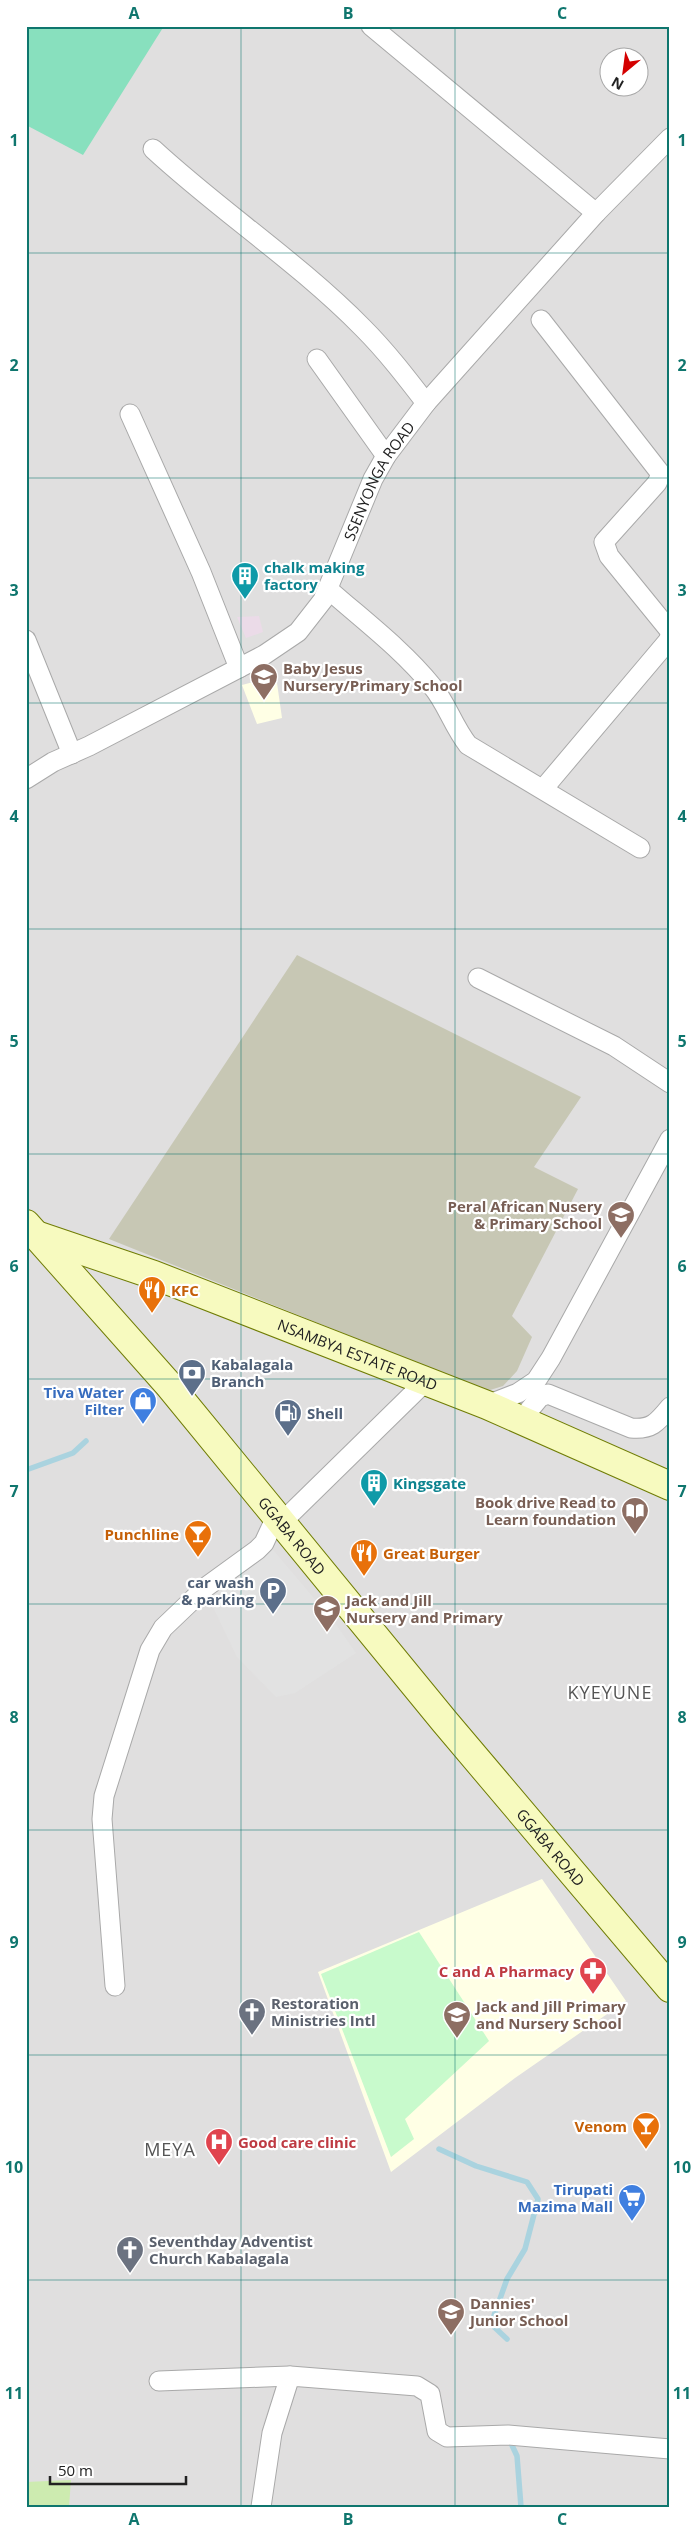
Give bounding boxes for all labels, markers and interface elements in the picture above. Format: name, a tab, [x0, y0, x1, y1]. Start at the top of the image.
text: A	[128, 2, 140, 24]
text: B	[343, 2, 353, 24]
text: C	[557, 2, 567, 24]
north arrow	[598, 48, 648, 98]
text: N	[608, 73, 627, 95]
text: 1	[9, 129, 19, 151]
text: 1	[677, 129, 687, 151]
text: 2	[9, 354, 19, 376]
text: 2	[677, 354, 687, 376]
street label: SSENYONGA ROAD	[339, 417, 419, 544]
place label: chalk making factory	[264, 557, 365, 594]
building icon: chalk making factory	[230, 561, 260, 600]
text: 3	[9, 579, 19, 601]
text: 3	[677, 579, 687, 601]
place label: Baby Jesus Nursery/Primary School	[283, 658, 463, 695]
school or university icon: Baby Jesus Nursery/Primary School	[249, 662, 279, 701]
text: 4	[9, 805, 19, 827]
text: 4	[677, 805, 687, 827]
text: 5	[9, 1030, 19, 1052]
text: 5	[677, 1030, 687, 1052]
place label: Peral African Nusery & Primary School	[448, 1196, 602, 1233]
school or university icon: Peral African Nusery & Primary School	[606, 1200, 636, 1239]
text: 6	[9, 1255, 19, 1277]
text: 6	[677, 1255, 687, 1277]
restaurant icon: KFC	[137, 1275, 167, 1314]
place label: KFC	[171, 1280, 199, 1300]
street label: NSAMBYA ESTATE ROAD	[275, 1314, 441, 1395]
place label: Kabalagala Branch	[211, 1354, 293, 1391]
bank icon: Kabalagala Branch	[177, 1358, 207, 1397]
place label: Tiva Water Filter	[43, 1382, 124, 1419]
shop icon: Tiva Water Filter	[128, 1386, 158, 1425]
fuel station icon: Shell	[273, 1398, 303, 1437]
place label: Shell	[307, 1403, 343, 1423]
building icon: Kingsgate	[359, 1468, 389, 1507]
place label: Kingsgate	[393, 1473, 466, 1493]
text: 7	[9, 1480, 19, 1502]
text: 7	[677, 1480, 687, 1502]
street label: GGABA ROAD	[254, 1492, 330, 1579]
place label: Book drive Read to Learn foundation	[475, 1492, 616, 1529]
library icon: Book drive Read to Learn foundation	[620, 1496, 650, 1535]
bar icon: Punchline	[183, 1519, 213, 1558]
place label: Punchline	[104, 1524, 179, 1544]
restaurant icon: Great Burger	[349, 1538, 379, 1577]
place label: Great Burger	[383, 1543, 480, 1563]
place label: car wash & parking	[181, 1572, 255, 1609]
parking icon: car wash & parking	[258, 1576, 288, 1615]
place label: Jack and Jill Nursery and Primary	[344, 1590, 503, 1627]
school or university icon: Jack and Jill Nursery and Primary	[312, 1594, 342, 1633]
district label: KYEYUNE	[568, 1680, 652, 1704]
text: 8	[9, 1706, 19, 1728]
text: 8	[677, 1706, 687, 1728]
street label: GGABA ROAD	[512, 1804, 590, 1890]
text: 9	[9, 1931, 19, 1953]
text: 9	[677, 1931, 687, 1953]
pharmacy icon: C and A Pharmacy	[578, 1956, 608, 1995]
place label: C and A Pharmacy	[439, 1961, 574, 1981]
place label: Restoration Ministries Intl	[271, 1993, 376, 2030]
place label: Jack and Jill Primary and Nursery School	[474, 1996, 626, 2033]
church icon: Restoration Ministries Intl	[237, 1997, 267, 2036]
school or university icon: Jack and Jill Primary and Nursery School	[442, 2000, 472, 2039]
bar icon: Venom	[631, 2111, 661, 2150]
place label: Venom	[575, 2116, 627, 2136]
hospital icon: Good care clinic	[204, 2127, 234, 2166]
place label: Good care clinic	[238, 2132, 356, 2152]
district label: MEYA	[144, 2137, 196, 2161]
text: 10	[5, 2156, 23, 2178]
text: 10	[673, 2156, 691, 2178]
place label: Tirupati Mazima Mall	[518, 2179, 613, 2216]
supermarket icon: Tirupati Mazima Mall	[617, 2183, 647, 2222]
place label: Seventhday Adventist Church Kabalagala	[149, 2231, 313, 2268]
church icon: Seventhday Adventist Church Kabalagala	[115, 2235, 145, 2274]
place label: Dannies' Junior School	[468, 2293, 568, 2330]
school or university icon: Dannies' Junior School	[436, 2297, 466, 2336]
text: 11	[5, 2382, 23, 2404]
text: 11	[673, 2382, 691, 2404]
scale bar	[50, 2453, 186, 2485]
text: 50 m	[58, 2460, 93, 2480]
text: A	[128, 2508, 140, 2530]
text: B	[343, 2508, 353, 2530]
text: C	[557, 2508, 567, 2530]

